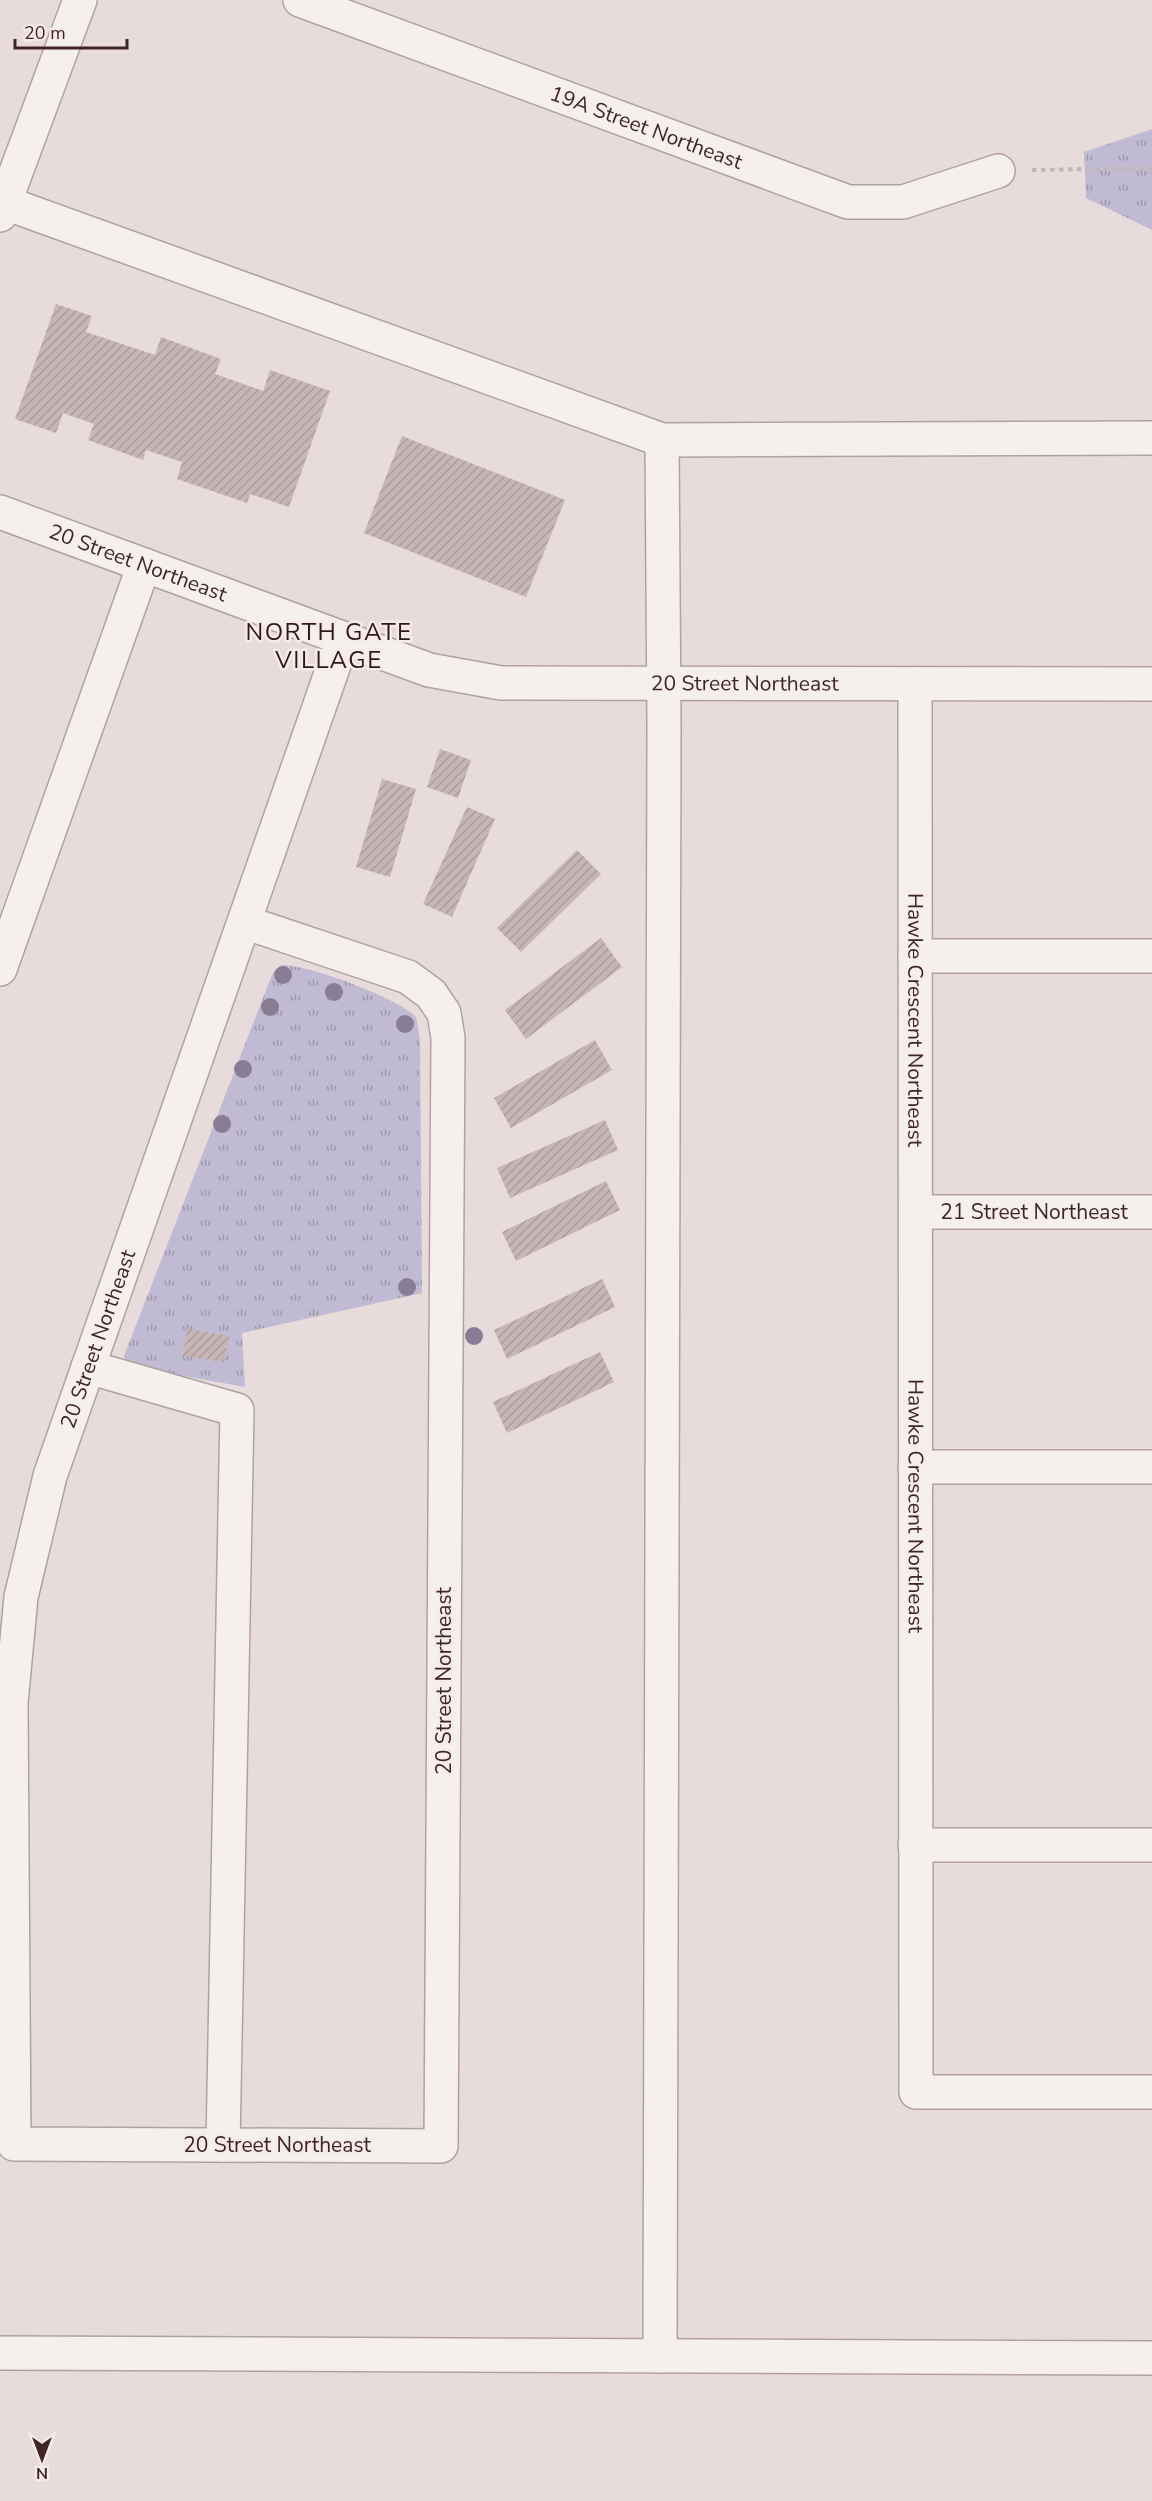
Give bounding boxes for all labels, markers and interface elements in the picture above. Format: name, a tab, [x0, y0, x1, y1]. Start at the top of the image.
scale bar	[15, 12, 128, 50]
text: 20 m	[24, 21, 66, 45]
street label: 19A Street Northeast	[546, 79, 747, 176]
street label: 20 Street Northeast	[45, 517, 231, 609]
district label: NORTH GATE VILLAGE	[245, 616, 413, 676]
street label: 20 Street Northeast	[651, 669, 839, 698]
street label: Hawke Crescent Northeast	[901, 893, 929, 1148]
street label: 21 Street Northeast	[940, 1198, 1128, 1226]
street label: 20 Street Northeast	[54, 1245, 142, 1432]
street label: Hawke Crescent Northeast	[901, 1379, 930, 1634]
street label: 20 Street Northeast	[430, 1587, 458, 1775]
street label: 20 Street Northeast	[183, 2131, 371, 2159]
north arrow	[12, 2429, 72, 2489]
text: N	[36, 2462, 48, 2484]

